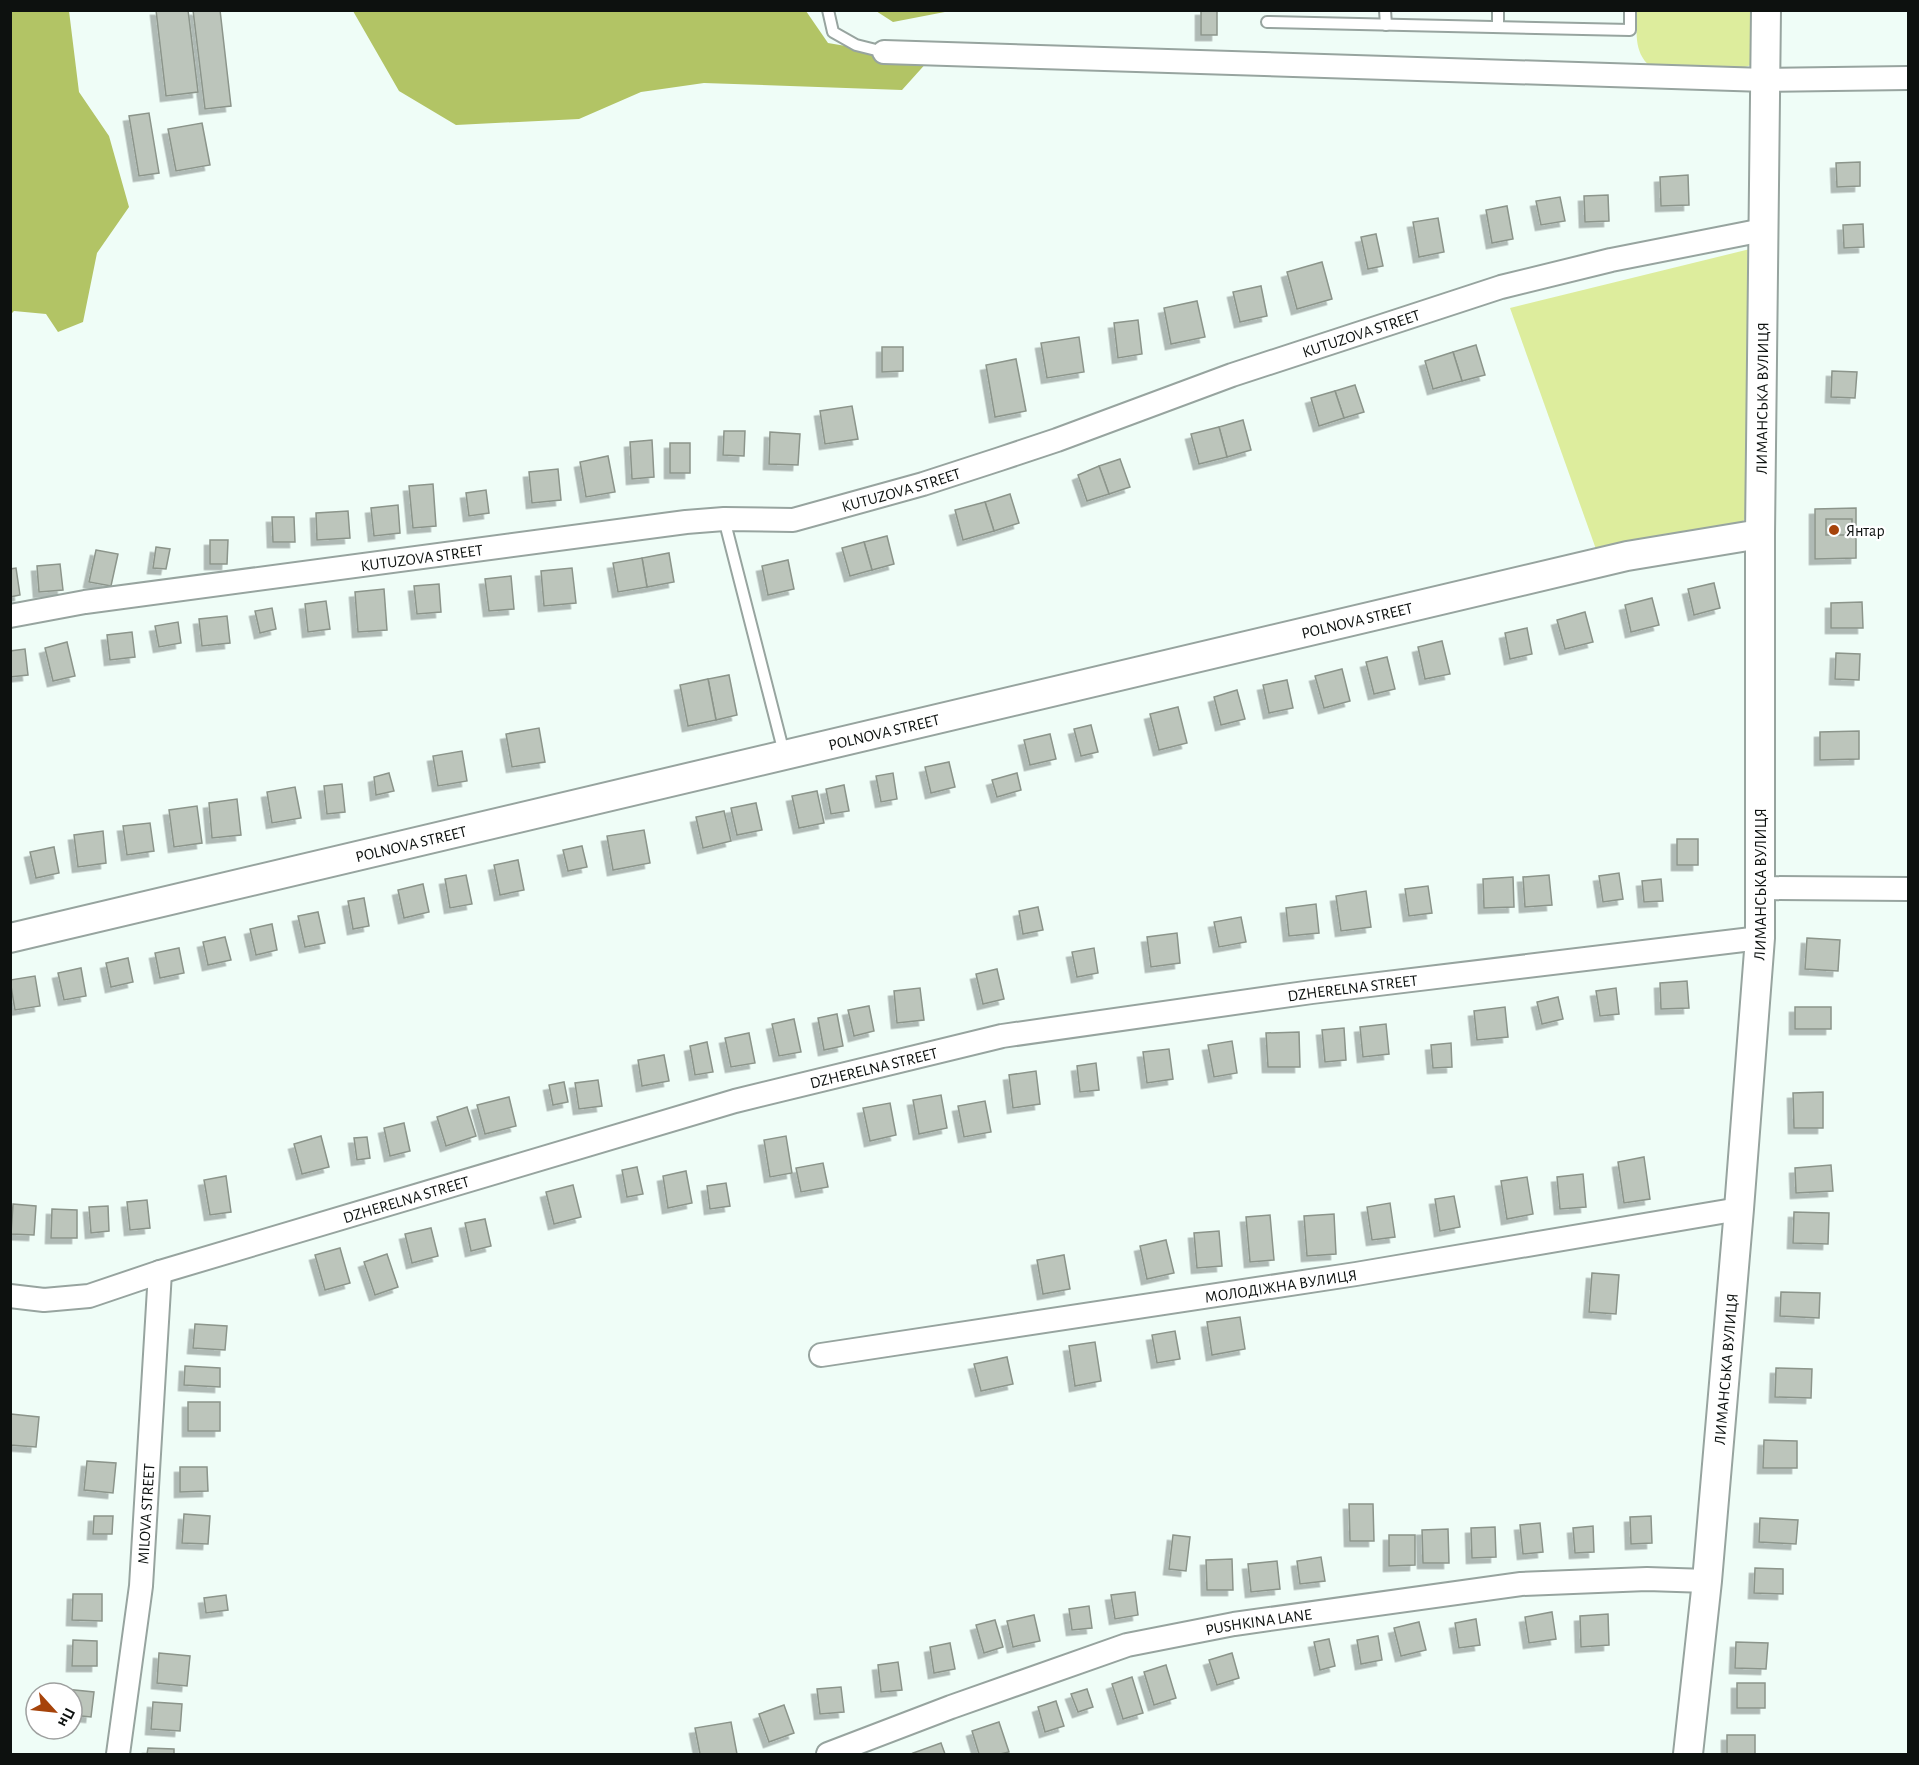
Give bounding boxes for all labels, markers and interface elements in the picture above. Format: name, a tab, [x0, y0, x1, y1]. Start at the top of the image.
street label: KUTUZOVA STREET	[1300, 307, 1422, 360]
street label: ЛИМАНСЬКА ВУЛИЦЯ	[1754, 322, 1771, 474]
street label: KUTUZOVA STREET	[840, 465, 963, 515]
marker: Янтар	[1827, 523, 1841, 537]
place label: Янтар	[1846, 523, 1885, 539]
street label: KUTUZOVA STREET	[360, 542, 484, 574]
street label: POLNOVA STREET	[1300, 600, 1414, 642]
street label: POLNOVA STREET	[827, 712, 941, 753]
street label: ЛИМАНСЬКА ВУЛИЦЯ	[1751, 808, 1769, 961]
street label: POLNOVA STREET	[354, 823, 468, 865]
street label: DZHERELNA STREET	[1287, 972, 1419, 1004]
street label: DZHERELNA STREET	[808, 1045, 940, 1091]
street label: DZHERELNA STREET	[341, 1173, 471, 1226]
street label: МОЛОДІЖНА ВУЛИЦЯ	[1204, 1267, 1358, 1306]
street label: ЛИМАНСЬКА ВУЛИЦЯ	[1712, 1292, 1741, 1445]
street label: MILOVA STREET	[135, 1463, 157, 1565]
street label: PUSHKINA LANE	[1204, 1606, 1313, 1638]
north arrow	[24, 1681, 84, 1741]
text: Пн	[55, 1705, 78, 1730]

